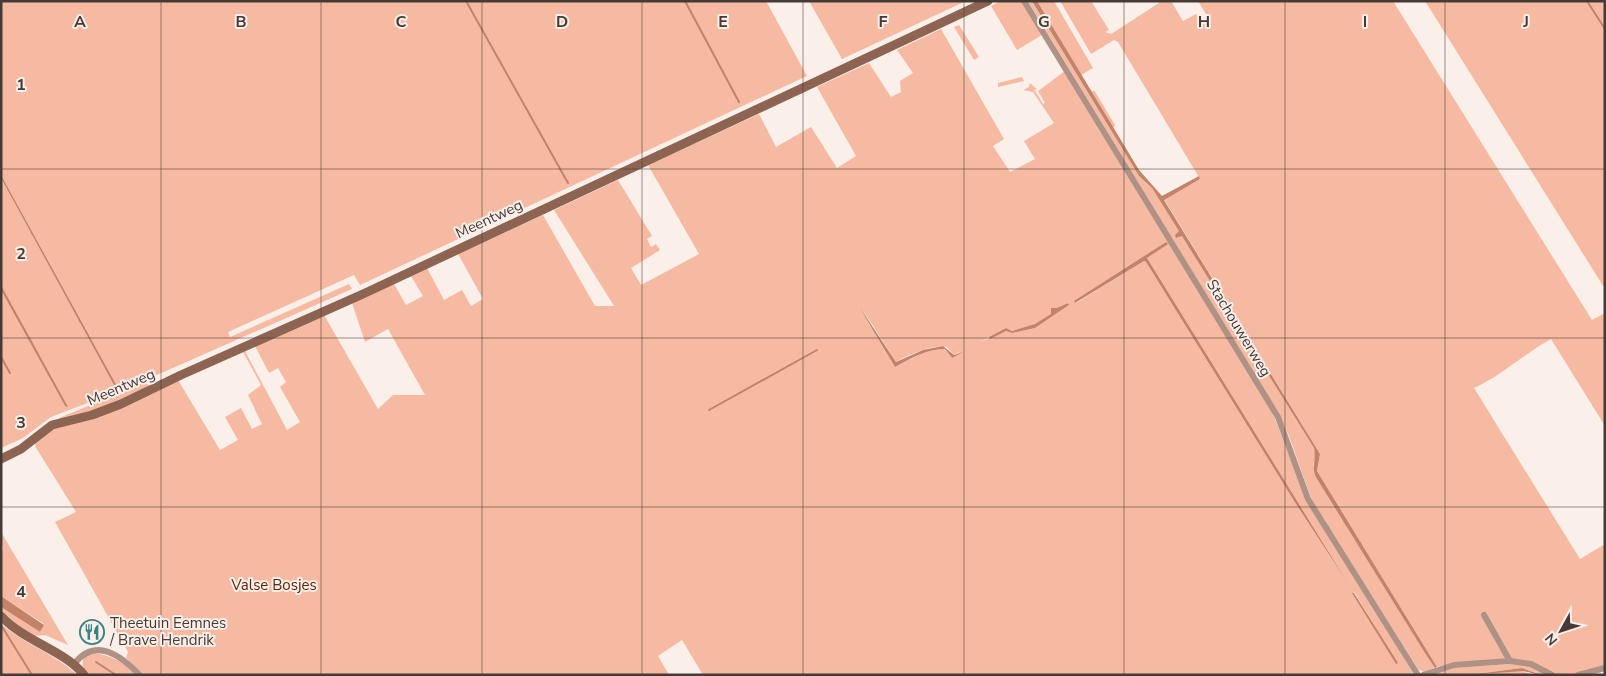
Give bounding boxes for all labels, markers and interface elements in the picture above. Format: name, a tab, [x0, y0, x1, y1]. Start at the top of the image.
text: A	[74, 11, 86, 33]
text: B	[235, 11, 247, 33]
text: C	[396, 11, 407, 33]
text: D	[556, 11, 568, 33]
text: E	[718, 11, 728, 33]
text: F	[879, 11, 888, 33]
text: G	[1038, 11, 1050, 33]
text: H	[1198, 11, 1210, 33]
text: I	[1363, 11, 1367, 33]
text: J	[1522, 11, 1529, 33]
text: 1	[16, 74, 26, 96]
street label: Meentweg	[452, 195, 526, 243]
text: 2	[16, 243, 26, 265]
street label: Stachouwerweg	[1202, 276, 1276, 380]
street label: Meentweg	[84, 364, 158, 410]
text: 3	[16, 412, 26, 434]
park label: Valse Bosjes	[230, 575, 317, 595]
text: 4	[16, 581, 26, 603]
north arrow	[1536, 606, 1586, 656]
place label: Theetuin Eemnes / Brave Hendrik	[109, 613, 226, 650]
restaurant icon: Theetuin Eemnes / Brave Hendrik	[79, 619, 105, 645]
text: N	[1541, 629, 1562, 649]

